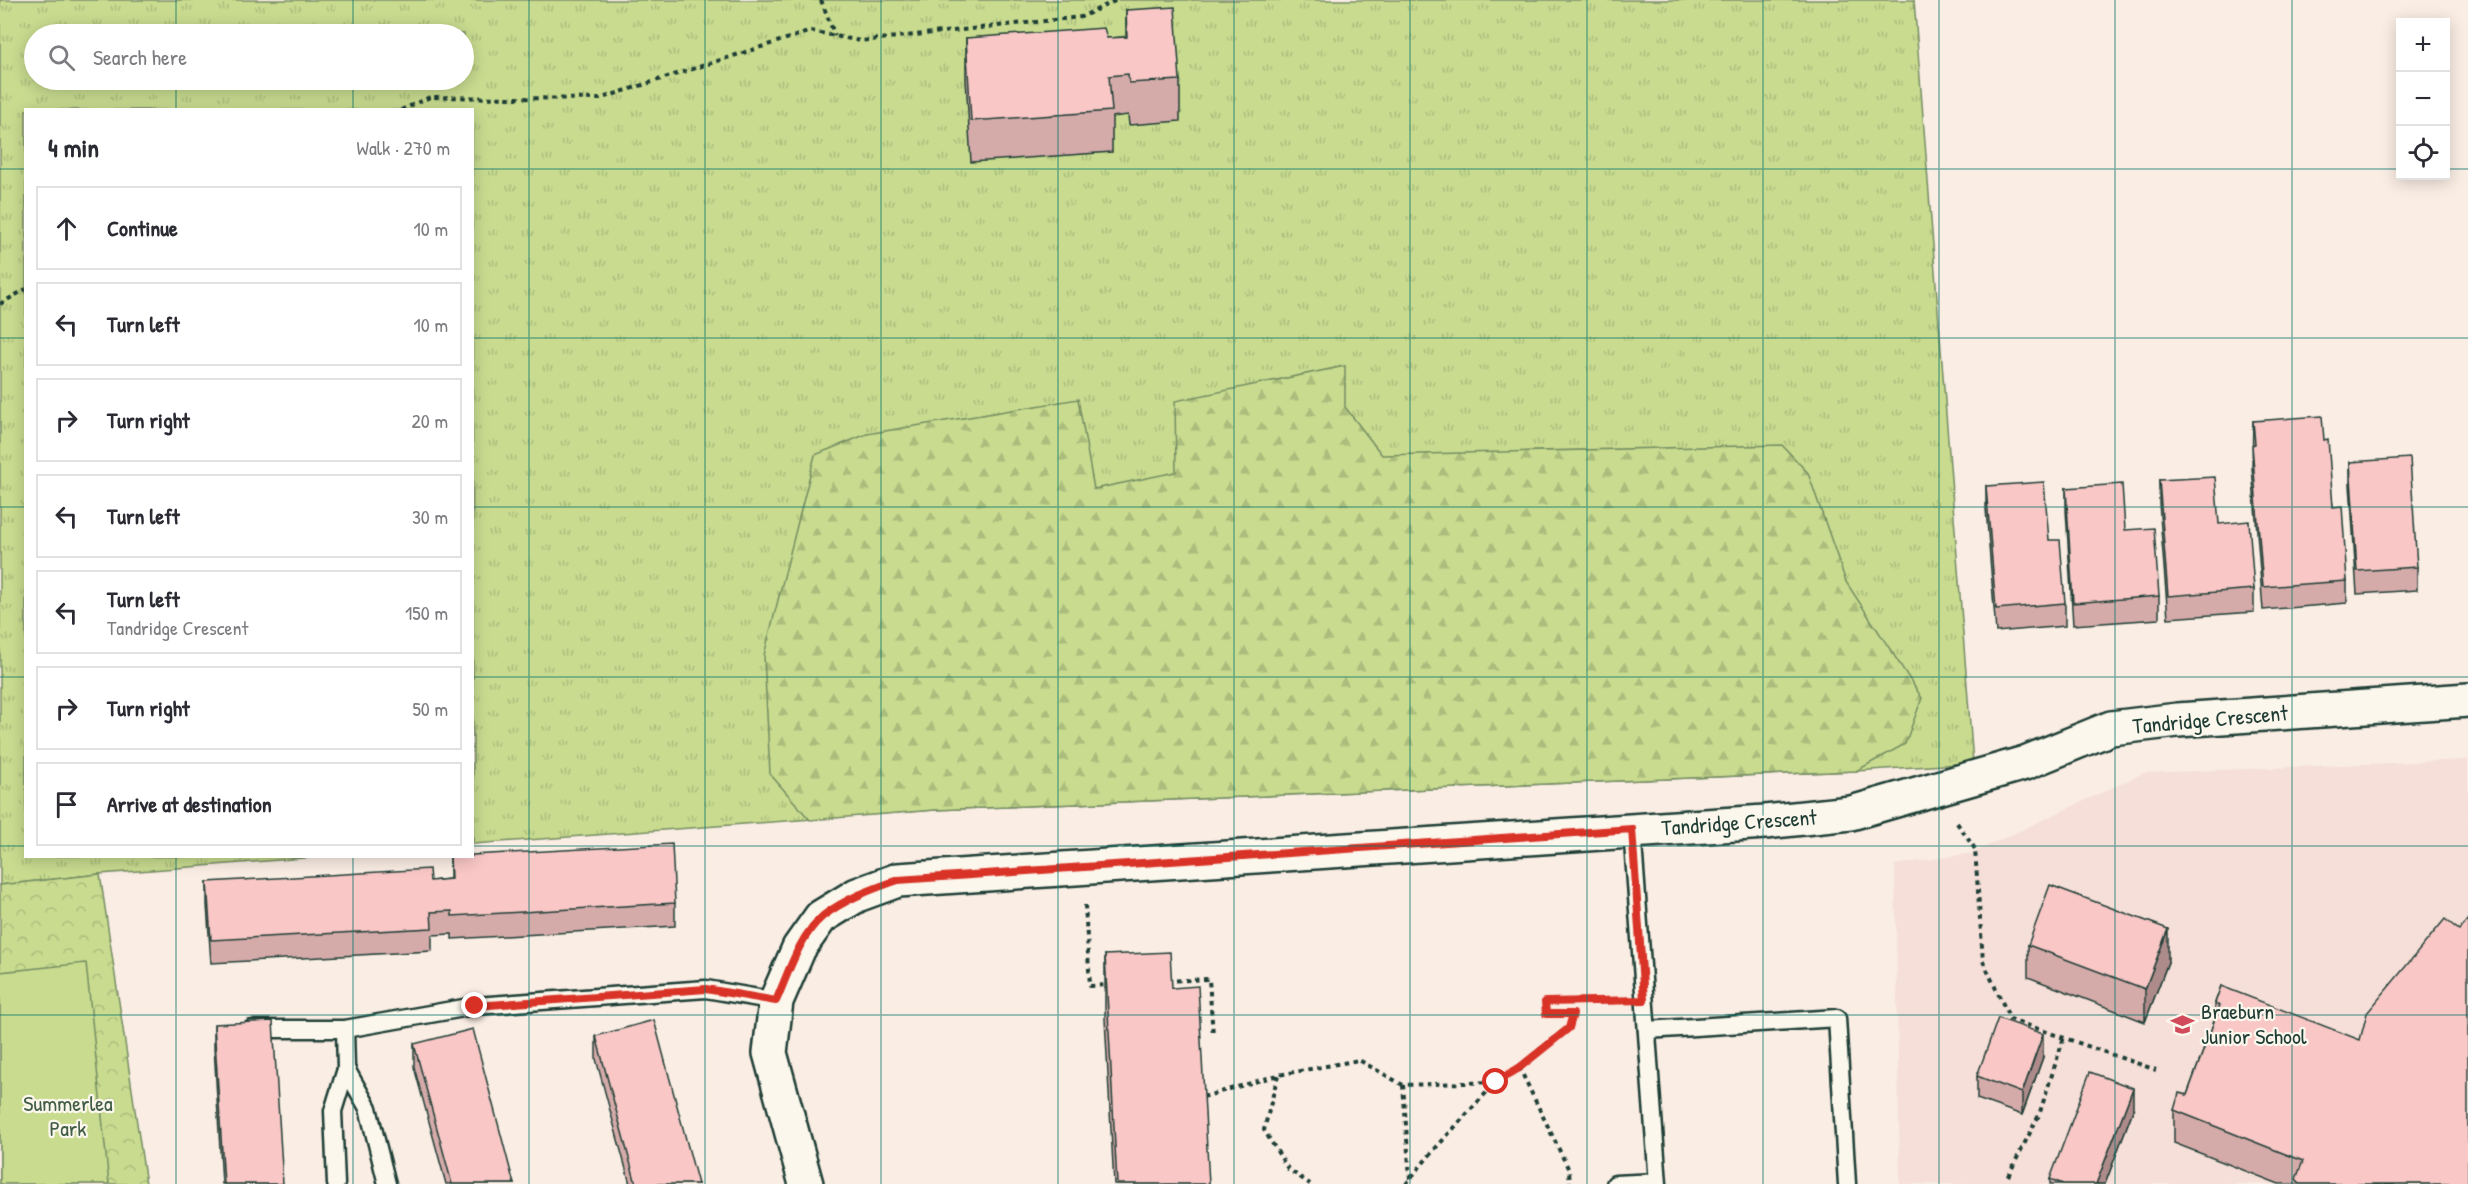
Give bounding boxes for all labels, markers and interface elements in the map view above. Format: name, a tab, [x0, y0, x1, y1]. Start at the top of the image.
map controls	[2396, 18, 2450, 180]
button: +	[2396, 18, 2450, 72]
search box	[24, 24, 474, 90]
icon: search	[45, 41, 78, 74]
text: Search here	[93, 42, 187, 72]
button: −	[2396, 72, 2450, 126]
button: locate	[2396, 126, 2450, 180]
text: 4 min	[48, 130, 99, 165]
text: Walk · 270 m	[357, 134, 450, 161]
icon: ahead	[50, 212, 83, 245]
text: Continue	[107, 213, 178, 243]
text: 10 m	[414, 215, 448, 242]
icon: left	[50, 308, 83, 341]
text: Turn left	[107, 309, 180, 339]
text: 10 m	[414, 311, 448, 338]
icon: right	[50, 404, 83, 437]
text: Turn right	[107, 405, 190, 435]
text: 20 m	[411, 407, 448, 434]
icon: left	[50, 500, 83, 533]
text: Turn left	[107, 501, 180, 531]
text: 30 m	[412, 503, 448, 530]
text: Turn left	[107, 584, 180, 614]
icon: left	[50, 596, 83, 629]
text: 150 m	[405, 599, 448, 626]
text: Tandridge Crescent	[107, 614, 248, 641]
icon: right	[50, 692, 83, 725]
text: Turn right	[107, 693, 190, 723]
text: 50 m	[412, 695, 448, 722]
street label: Tandridge Crescent	[2131, 697, 2289, 741]
icon: arrive	[50, 788, 83, 821]
text: Arrive at destination	[107, 789, 272, 819]
street label: Tandridge Crescent	[1660, 802, 1818, 842]
route end	[461, 992, 487, 1018]
place label: Braeburn Junior School	[2201, 996, 2307, 1051]
school or university icon: Braeburn Junior School	[2170, 1011, 2196, 1037]
route start	[1482, 1068, 1508, 1094]
park label: Summerlea Park	[23, 1088, 113, 1143]

